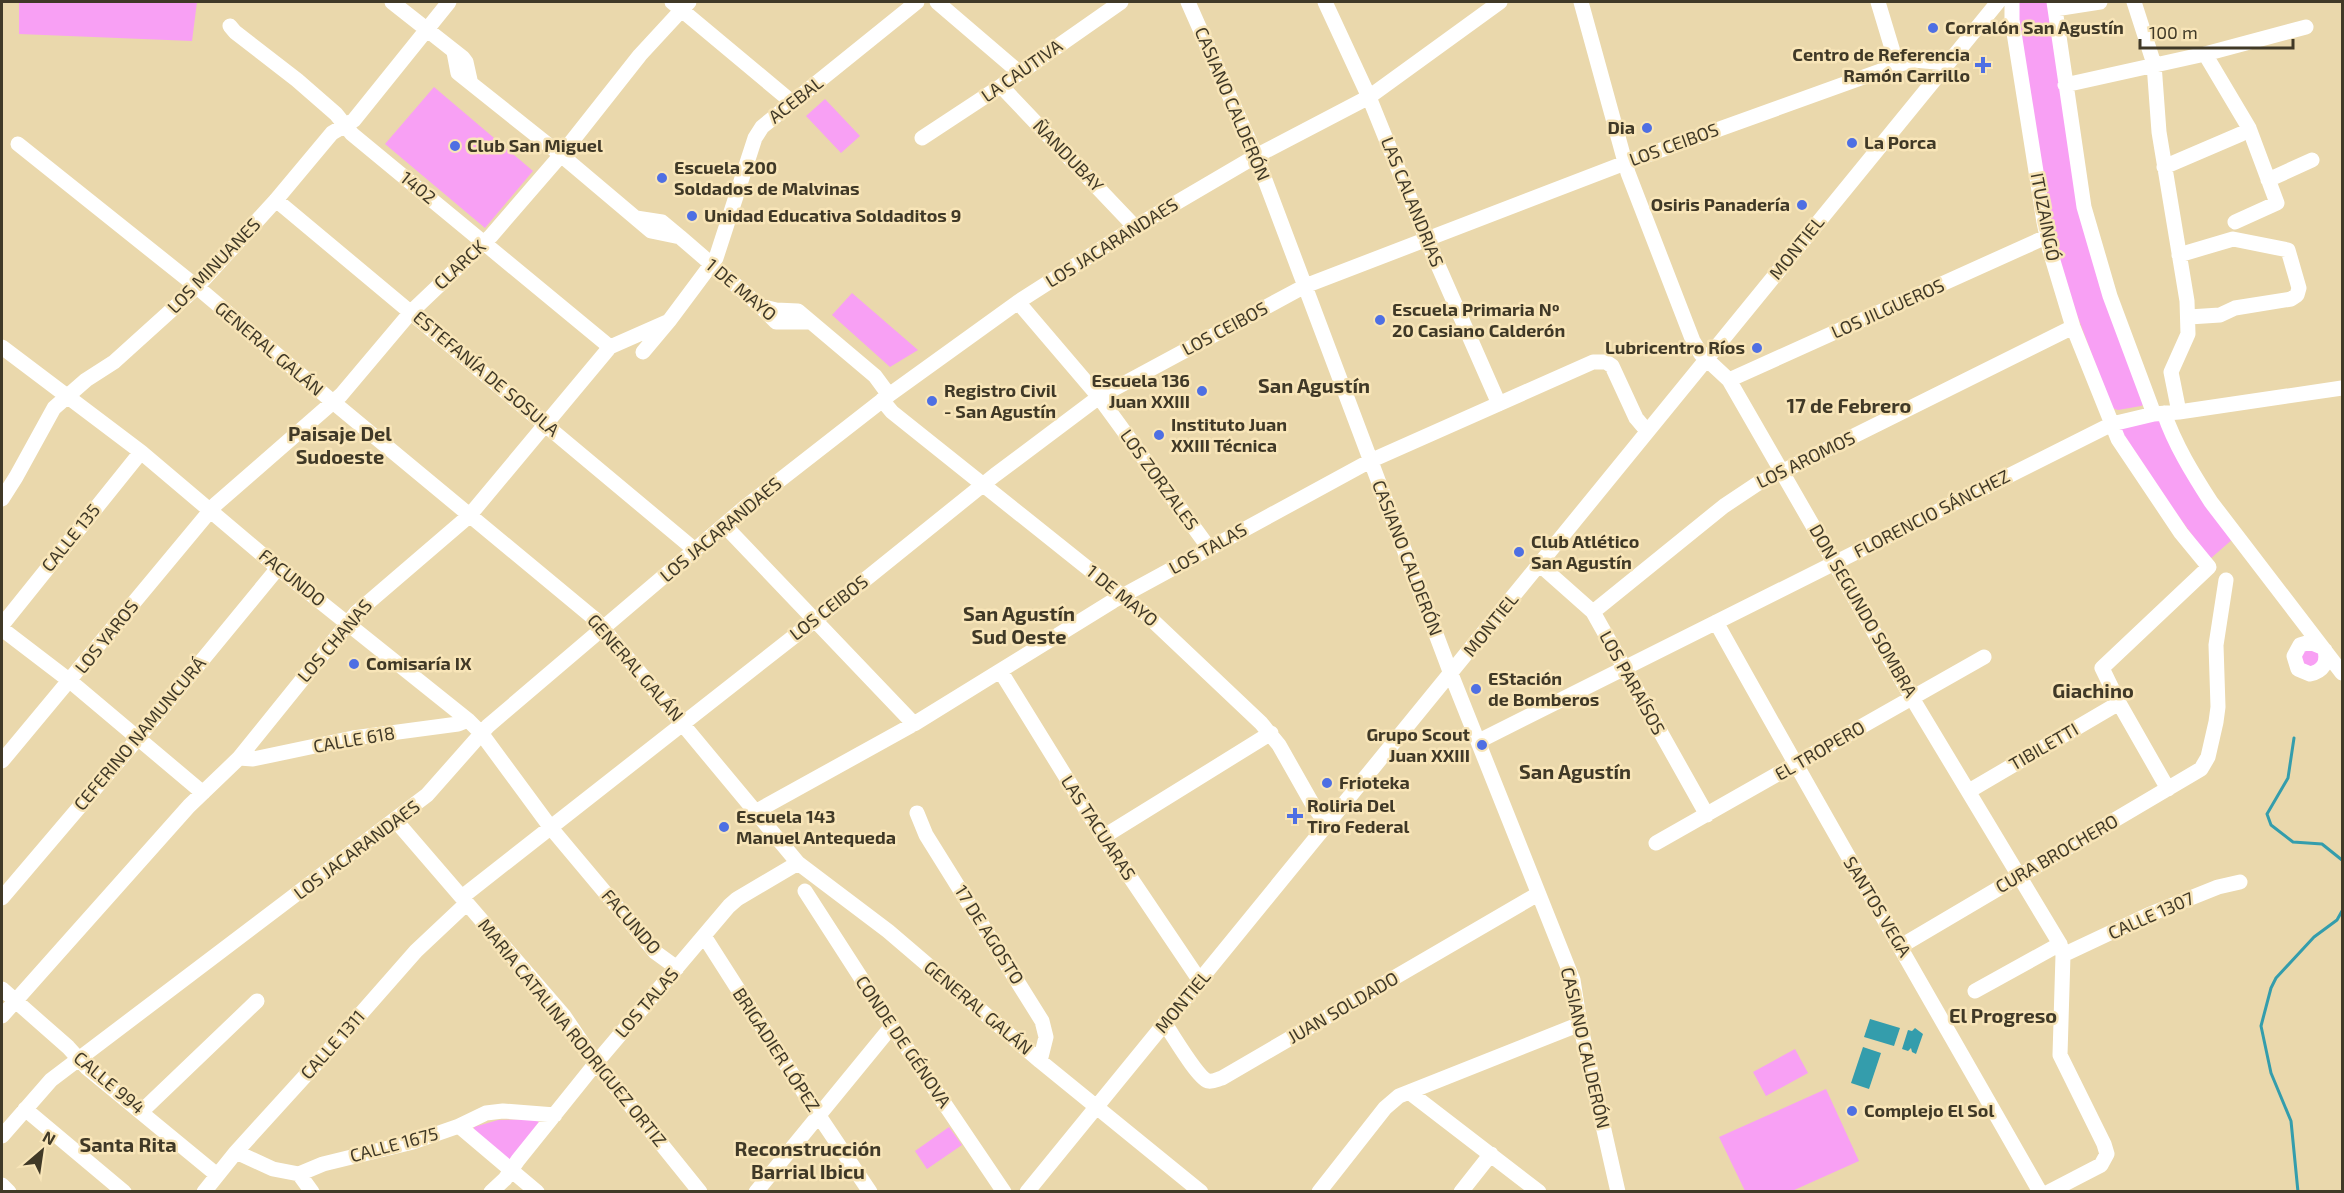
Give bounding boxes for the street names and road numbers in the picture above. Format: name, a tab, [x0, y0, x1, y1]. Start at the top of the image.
street label: CASIANO CALDERÓN	[1191, 23, 1275, 184]
street label: LA CAUTIVA	[977, 34, 1067, 106]
street label: ACEBAL	[764, 71, 827, 127]
street label: ÑANDUBAY	[1029, 115, 1109, 197]
street label: LOS CEIBOS	[1626, 118, 1721, 170]
street label: LAS CALANDRIAS	[1377, 133, 1449, 270]
street label: 1402	[396, 166, 441, 208]
street label: ITUZAINGÓ	[2027, 171, 2065, 263]
street label: LOS JACARANDAES	[1041, 193, 1182, 292]
street label: MONTIEL	[1764, 211, 1828, 283]
street label: LOS MINUANES	[162, 213, 264, 318]
street label: CLARCK	[429, 235, 490, 294]
street label: 1 DE MAYO	[702, 253, 781, 325]
street label: LOS JILGUEROS	[1828, 273, 1947, 343]
street label: GENERAL GALÁN	[211, 296, 328, 400]
street label: LOS CEIBOS	[1178, 296, 1271, 360]
street label: ESTEFANÍA DE SOSULA	[409, 306, 565, 441]
street label: LOS ZORZALES	[1116, 425, 1204, 534]
street label: LOS AROMOS	[1753, 426, 1858, 492]
street label: FLORENCIO SÁNCHEZ	[1850, 464, 2013, 562]
street label: LOS JACARANDAES	[655, 472, 786, 586]
street label: CASIANO CALDERÓN	[1368, 477, 1448, 639]
street label: CALLE 135	[36, 499, 104, 576]
street label: LOS TALAS	[1165, 518, 1250, 579]
street label: DON SEGUNDO SOMBRA	[1805, 520, 1923, 702]
street label: FACUNDO	[255, 544, 330, 611]
street label: 1 DE MAYO	[1083, 560, 1163, 631]
street label: LOS CEIBOS	[785, 570, 872, 645]
street label: MONTIEL	[1458, 588, 1522, 660]
street label: LOS CHANAS	[292, 594, 376, 686]
street label: LOS YAROS	[70, 595, 143, 678]
street label: GENERAL GALÁN	[583, 609, 688, 725]
street label: LOS PARAÍSOS	[1595, 627, 1671, 738]
street label: CEFERINO NAMUNCURÁ	[69, 652, 210, 815]
street label: EL TROPERO	[1771, 716, 1868, 785]
street label: TIBILETTI	[2005, 718, 2082, 775]
street label: CALLE 618	[311, 721, 396, 757]
street label: LAS TACUARAS	[1057, 771, 1141, 884]
street label: LOS JACARANDAES	[289, 795, 424, 904]
street label: CURA BROCHERO	[1991, 809, 2122, 897]
street label: SANTOS VEGA	[1839, 852, 1917, 961]
street label: 17 DE AGOSTO	[951, 881, 1029, 988]
street label: FACUNDO	[598, 884, 666, 958]
street label: CALLE 1307	[2104, 886, 2197, 944]
street label: MARIA CATALINA RODRIGUEZ ORTIZ	[474, 914, 672, 1151]
street label: GENERAL GALÁN	[920, 955, 1037, 1059]
street label: LOS TALAS	[610, 963, 683, 1042]
street label: CASIANO CALDERÓN	[1557, 965, 1615, 1131]
street label: MONTIEL	[1150, 966, 1215, 1037]
street label: JUAN SOLDADO	[1283, 967, 1402, 1048]
street label: CONDE DE GÉNOVA	[852, 971, 957, 1112]
street label: BRIGADIER LÓPEZ	[729, 983, 825, 1116]
street label: CALLE 1311	[295, 1005, 369, 1083]
street label: CALLE 994	[70, 1046, 150, 1118]
street label: CALLE 1675	[347, 1122, 440, 1166]

